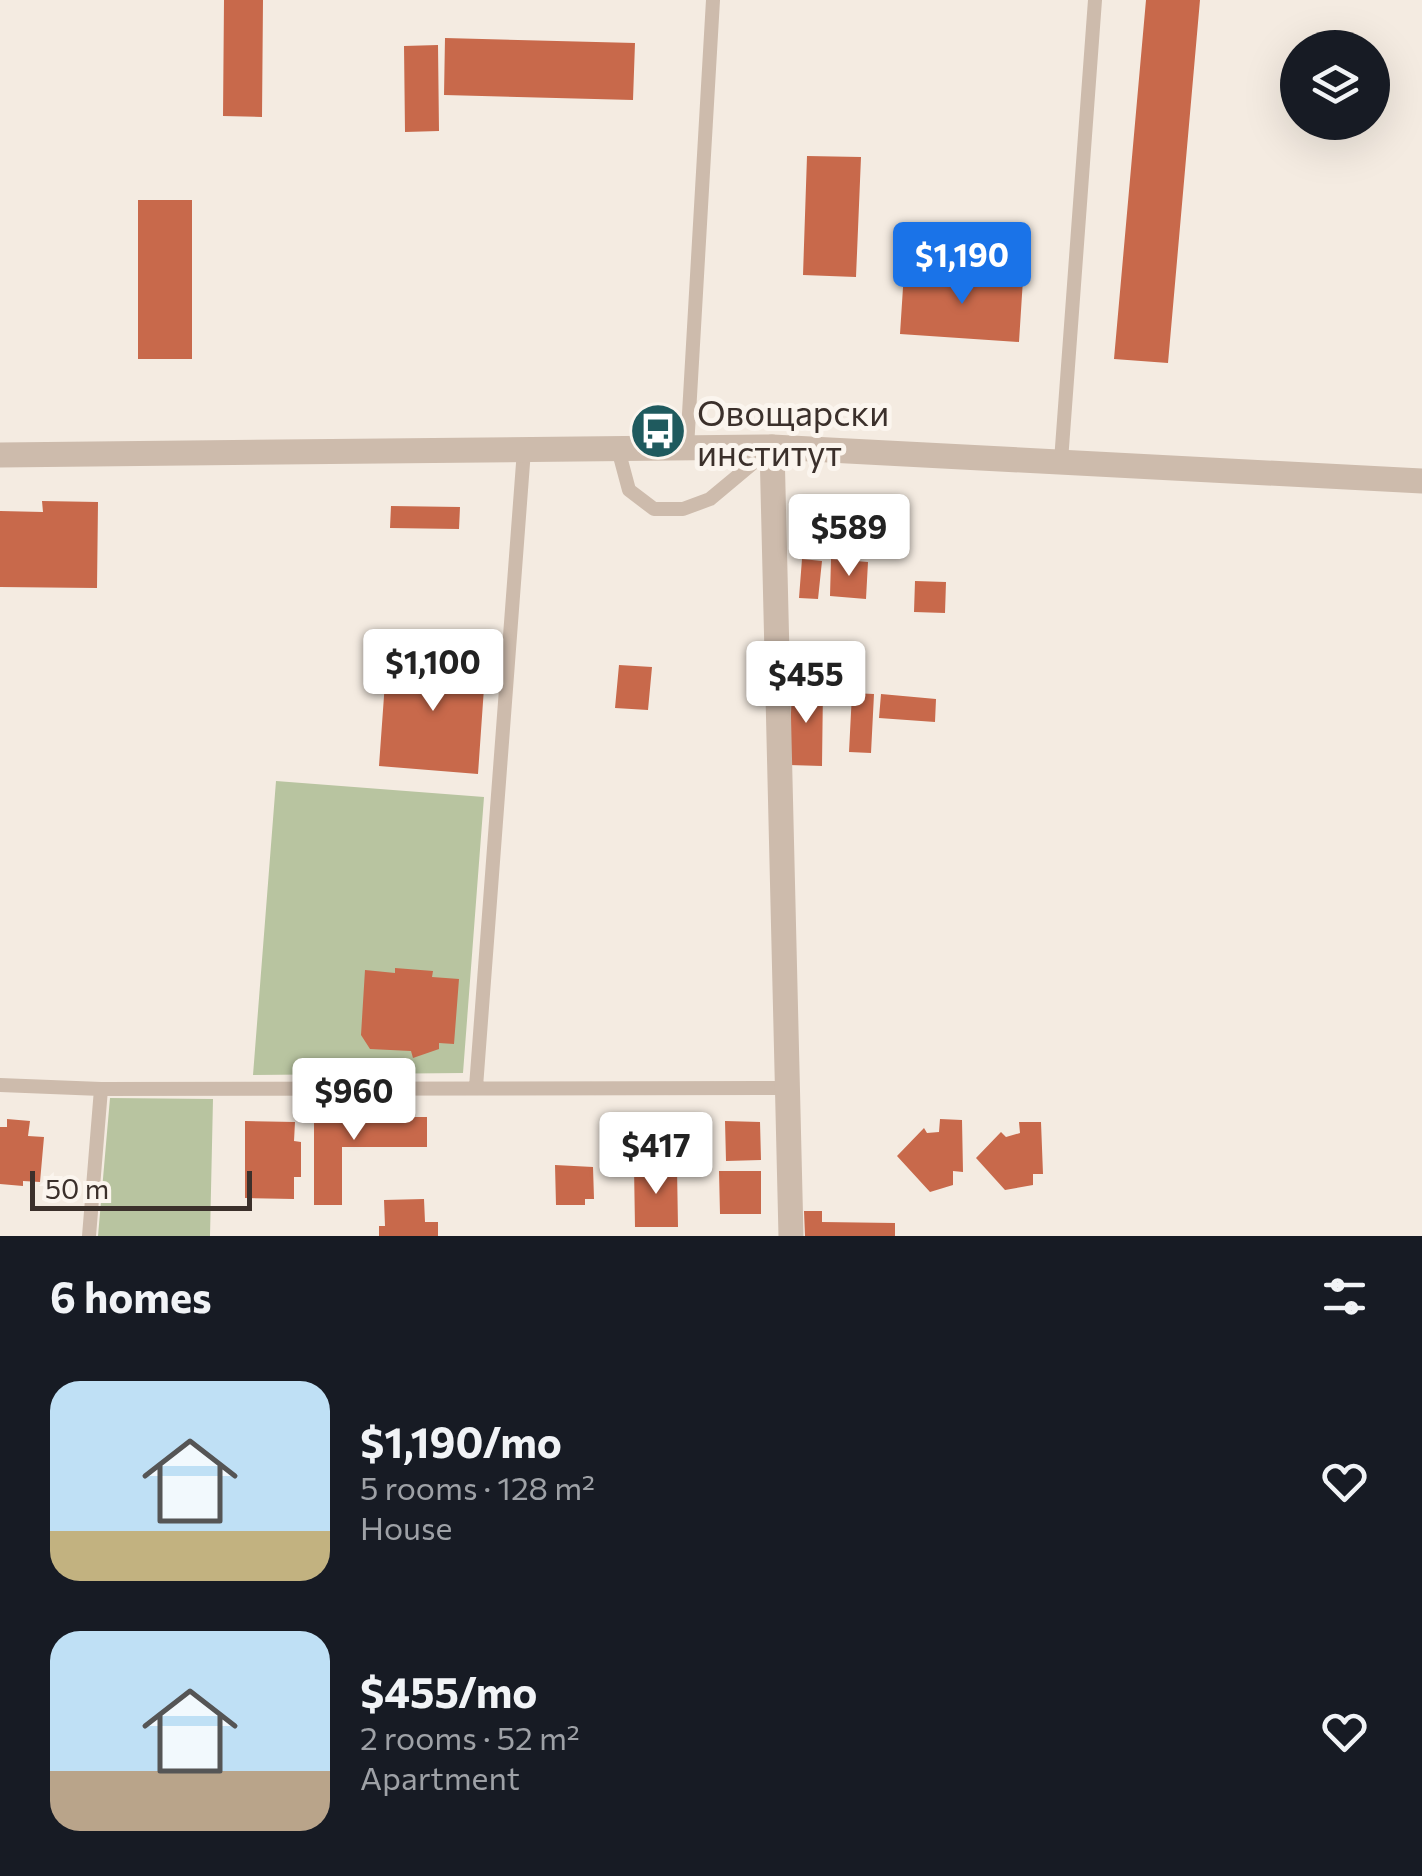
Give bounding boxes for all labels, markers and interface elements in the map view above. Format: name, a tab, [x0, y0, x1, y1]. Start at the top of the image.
map controls	[1280, 30, 1390, 140]
button: layers	[1280, 30, 1390, 140]
pin: $1,190	[881, 222, 1043, 307]
text: $1,190	[915, 234, 1009, 274]
place label: Овощарски институт	[697, 390, 889, 473]
bus stop icon: Овощарски институт	[628, 401, 688, 461]
pin: $589	[790, 494, 908, 579]
text: $589	[811, 506, 887, 546]
pin: $1,100	[352, 629, 514, 714]
text: $1,100	[385, 641, 481, 681]
pin: $455	[747, 641, 865, 726]
text: $455	[768, 653, 844, 693]
pin: $960	[295, 1058, 413, 1143]
text: $960	[314, 1070, 394, 1110]
pin: $417	[597, 1112, 715, 1197]
text: $417	[621, 1124, 691, 1164]
scale bar	[30, 1166, 252, 1210]
text: 50 m	[45, 1171, 109, 1205]
icon: filters	[1317, 1269, 1372, 1324]
text: 6 homes	[50, 1270, 212, 1322]
text: $1,190/mo	[360, 1415, 562, 1467]
icon: home	[130, 1421, 250, 1541]
icon: heart	[1317, 1454, 1372, 1509]
text: 5 rooms · 128 m²	[360, 1467, 595, 1507]
text: House	[360, 1507, 452, 1547]
text: $455/mo	[360, 1665, 537, 1717]
icon: home	[130, 1671, 250, 1791]
icon: heart	[1317, 1704, 1372, 1759]
text: 2 rooms · 52 m²	[360, 1717, 580, 1757]
text: Apartment	[360, 1757, 520, 1797]

